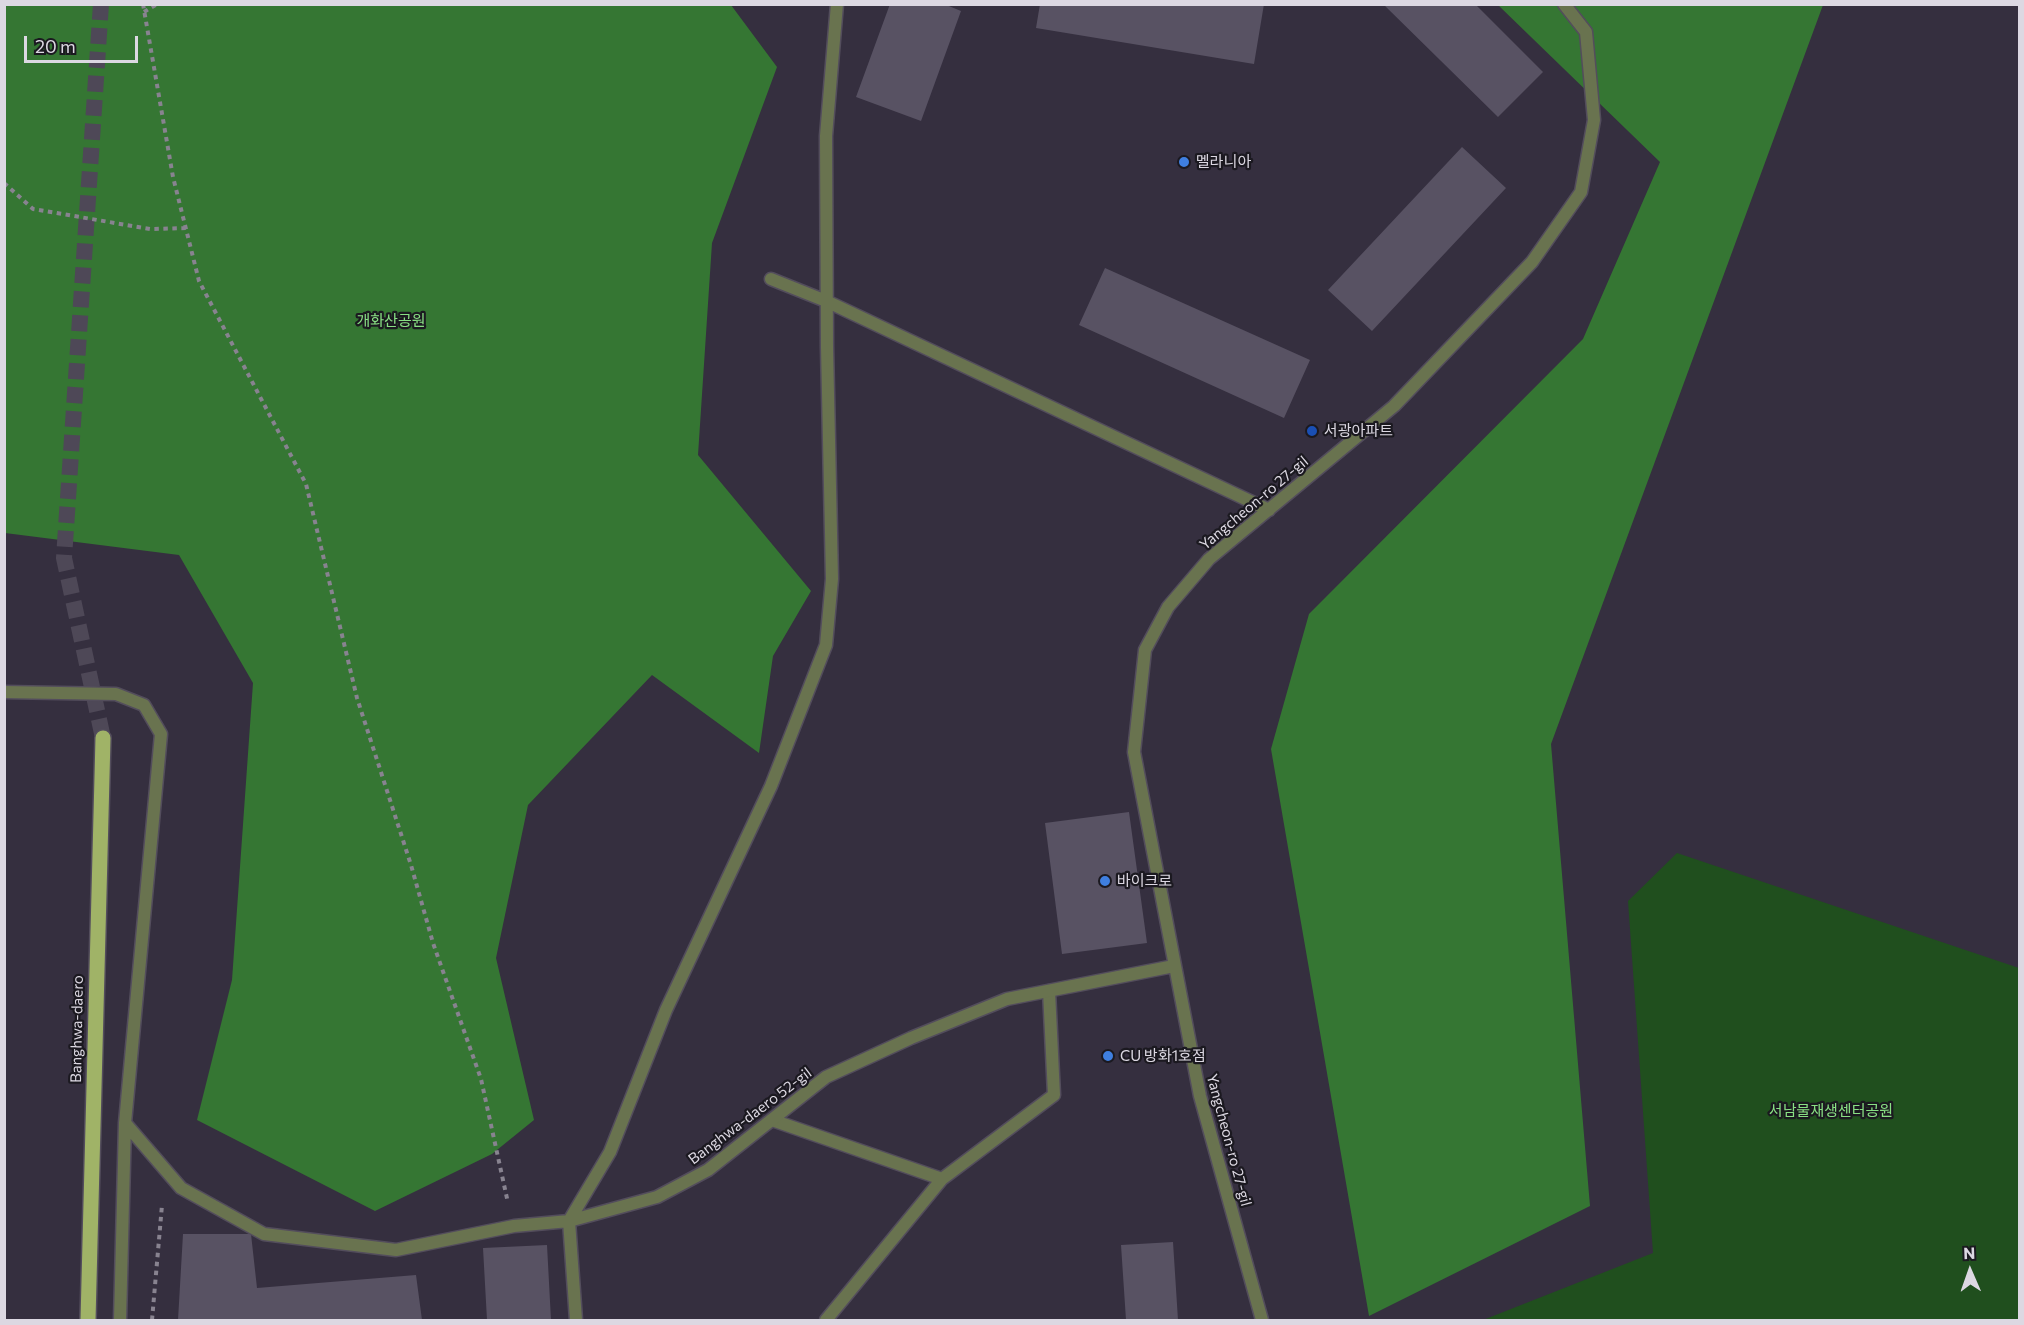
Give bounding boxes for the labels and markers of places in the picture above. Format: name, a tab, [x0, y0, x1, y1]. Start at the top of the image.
place label: 멜라니아	[1196, 153, 1251, 171]
marker: 멜라니아	[1177, 155, 1191, 169]
place label: 서광아파트	[1324, 422, 1393, 440]
marker: 서광아파트	[1305, 424, 1319, 438]
place label: 바이크로	[1117, 872, 1172, 890]
marker: 바이크로	[1098, 874, 1112, 888]
place label: CU 방화1호점	[1120, 1047, 1206, 1065]
marker: CU 방화1호점	[1101, 1049, 1115, 1063]

